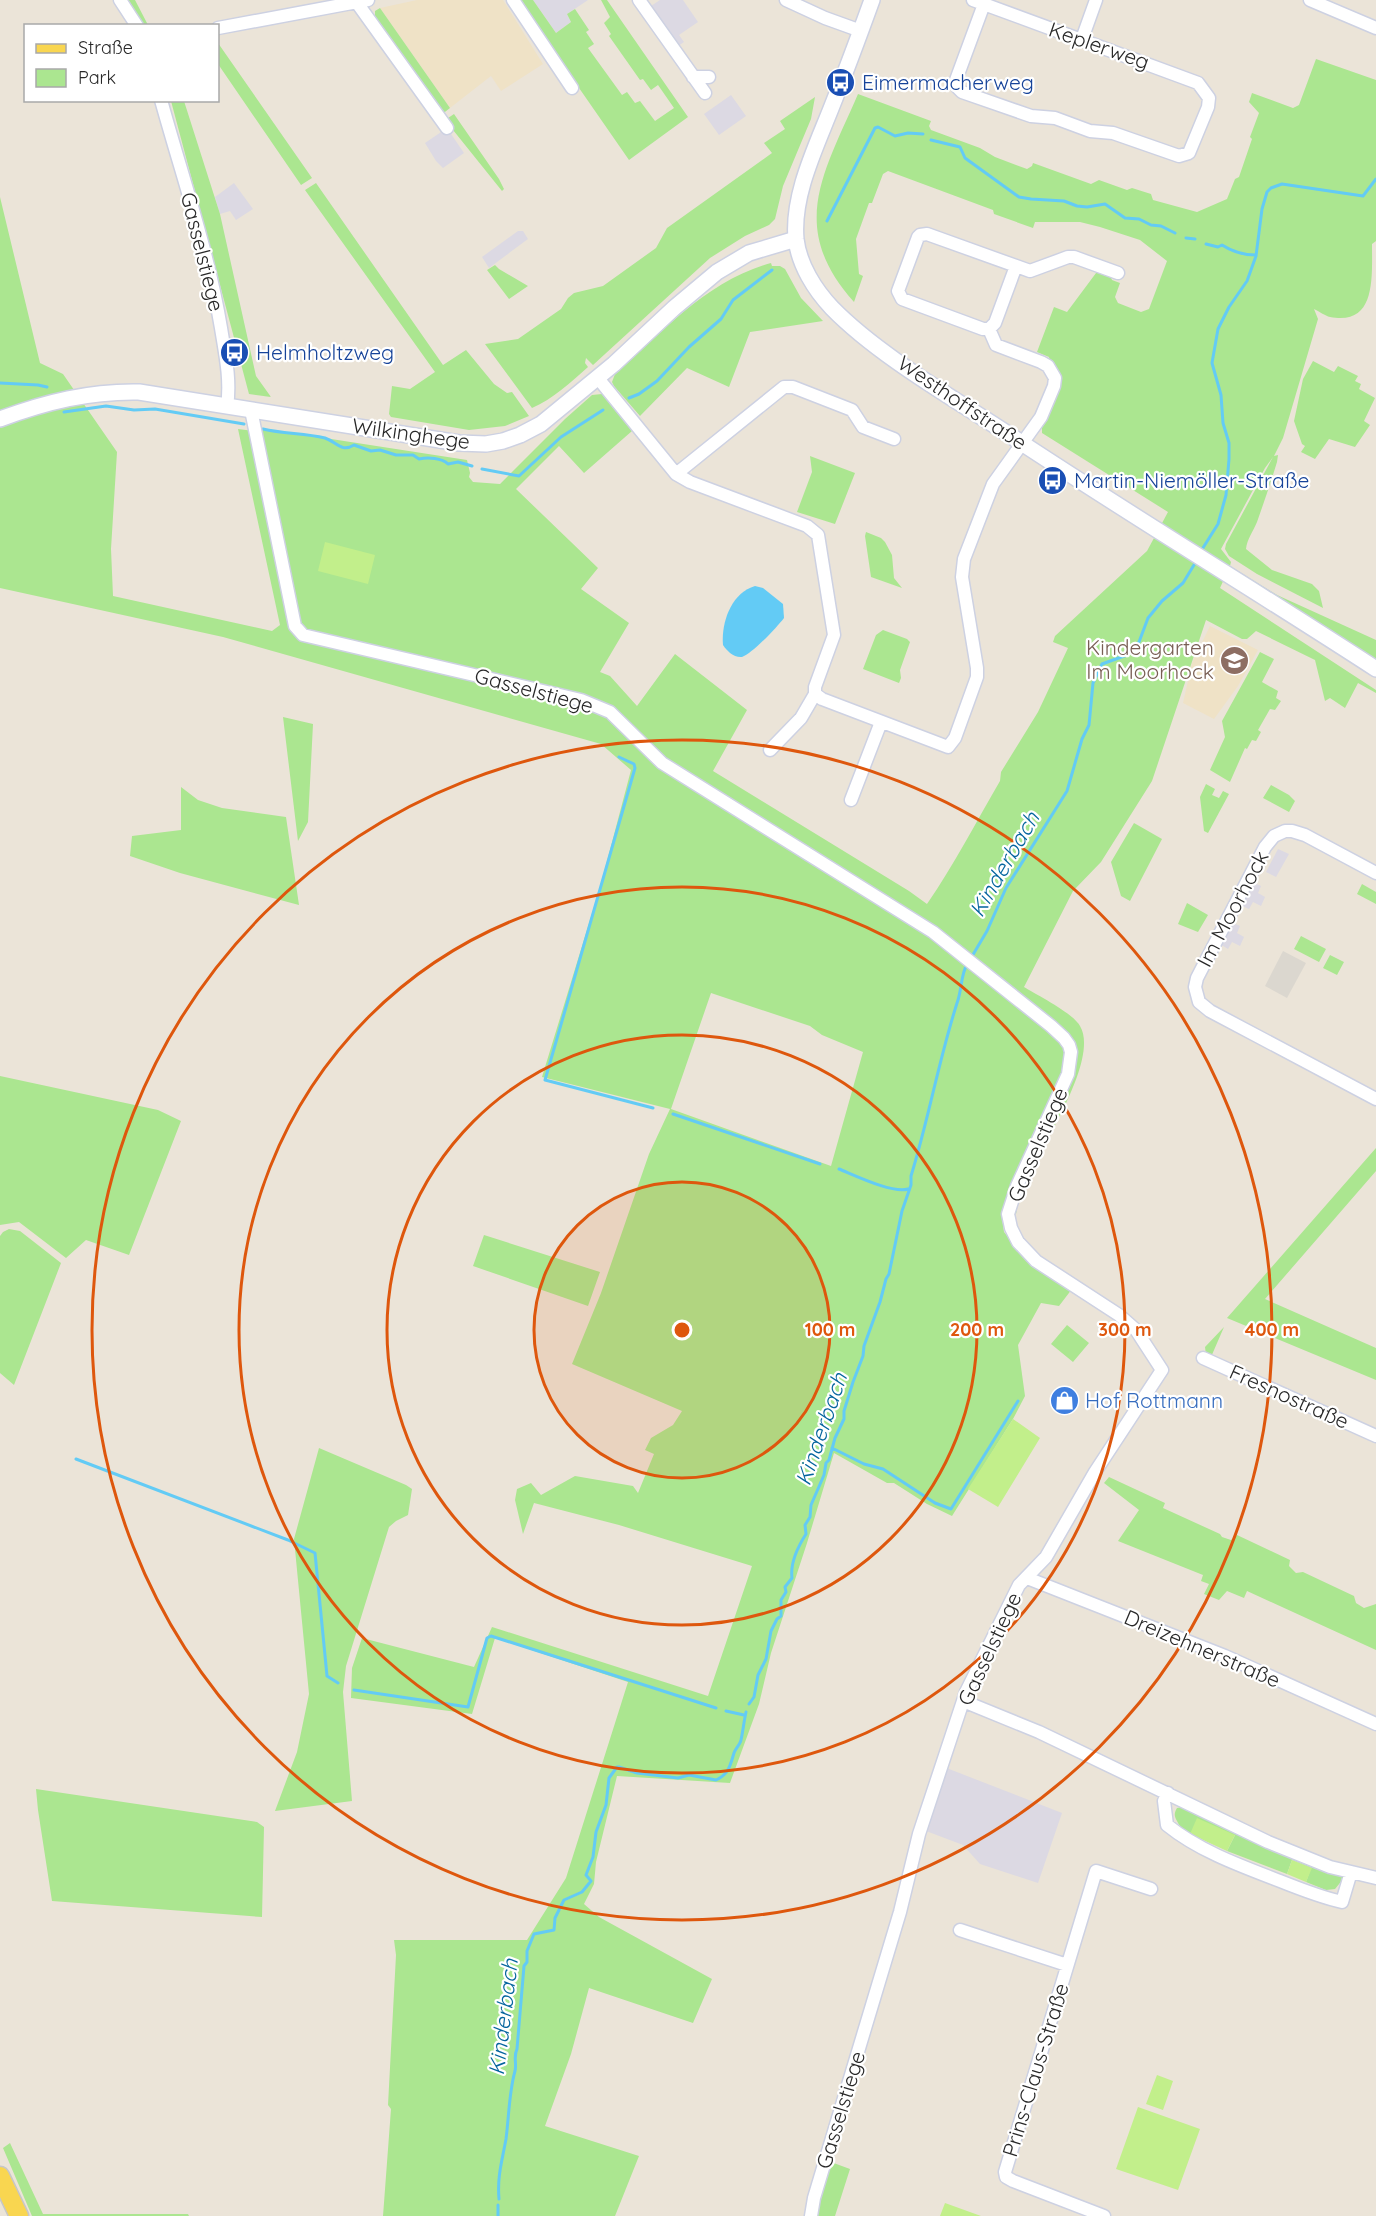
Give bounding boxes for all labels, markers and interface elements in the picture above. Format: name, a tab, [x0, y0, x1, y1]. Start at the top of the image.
street label: Keplerweg	[1046, 16, 1153, 74]
legend	[24, 24, 219, 102]
text: Straße	[78, 36, 133, 59]
text: Park	[78, 66, 116, 89]
bus stop icon: Eimermacherweg	[825, 67, 857, 99]
place label: Eimermacherweg	[862, 69, 1034, 95]
street label: Gasselstiege	[176, 190, 230, 314]
bus stop icon: Helmholtzweg	[219, 337, 251, 369]
place label: Helmholtzweg	[256, 339, 394, 365]
street label: Westhoffstraße	[893, 349, 1032, 455]
street label: Wilkinghege	[350, 412, 472, 454]
bus stop icon: Martin-Niemöller-Straße	[1037, 465, 1069, 497]
place label: Martin-Niemöller-Straße	[1074, 467, 1309, 493]
place label: Kindergarten Im Moorhock	[1086, 634, 1214, 684]
school or university icon: Kindergarten Im Moorhock	[1219, 644, 1251, 676]
street label: Gasselstiege	[472, 662, 596, 718]
water label: Kinderbach	[963, 806, 1046, 922]
street label: Im Moorhock	[1191, 846, 1274, 971]
street label: Gasselstiege	[1001, 1083, 1073, 1206]
text: 100 m	[805, 1318, 855, 1341]
text: 200 m	[950, 1318, 1004, 1341]
text: 300 m	[1098, 1318, 1152, 1341]
text: 400 m	[1245, 1318, 1299, 1341]
centre of rings	[672, 1320, 692, 1340]
street label: Fresnostraße	[1226, 1358, 1353, 1434]
water label: Kinderbach	[789, 1369, 853, 1489]
shop icon: Hof Rottmann	[1048, 1385, 1080, 1417]
place label: Hof Rottmann	[1085, 1387, 1223, 1413]
street label: Gasselstiege	[952, 1588, 1027, 1709]
street label: Dreizehnerstraße	[1120, 1603, 1284, 1693]
water label: Kinderbach	[482, 1957, 524, 2077]
street label: Prins-Claus-Straße	[996, 1980, 1074, 2160]
street label: Gasselstiege	[810, 2048, 870, 2172]

